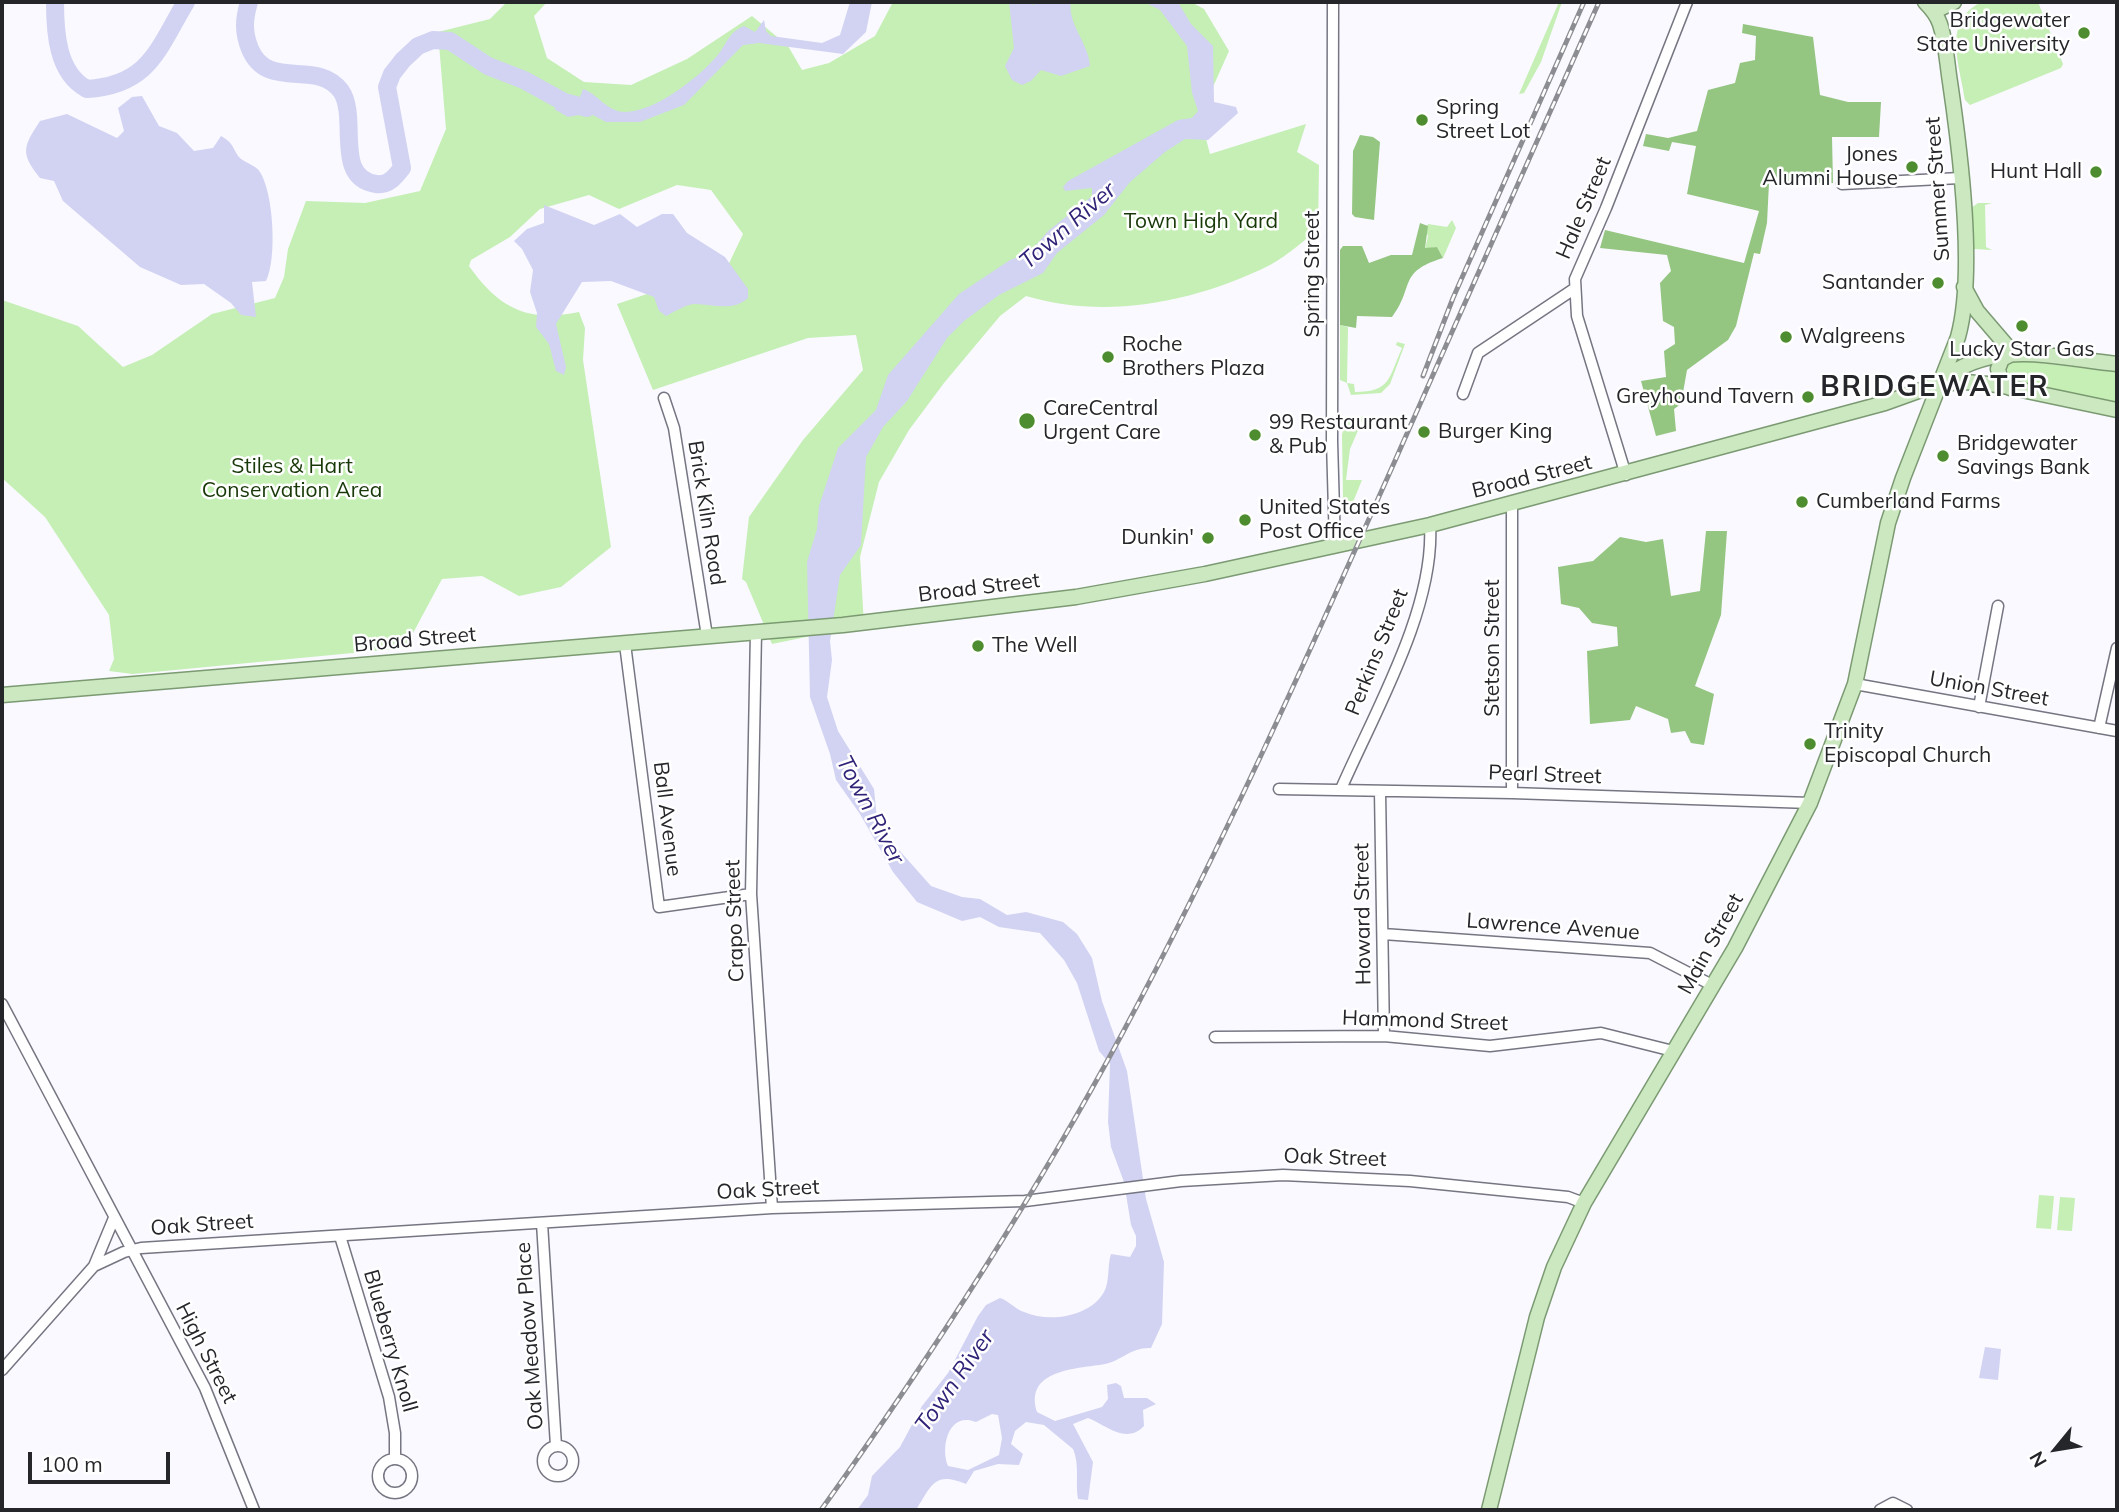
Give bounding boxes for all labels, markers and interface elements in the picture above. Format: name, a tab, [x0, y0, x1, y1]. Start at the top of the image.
place label: Bridgewater State University	[1916, 8, 2070, 58]
marker: Bridgewater State University	[2076, 25, 2092, 41]
place label: Spring Street Lot	[1436, 95, 1530, 145]
marker: Spring Street Lot	[1414, 112, 1430, 128]
street label: Summer Street	[1920, 116, 1956, 262]
place label: Jones Alumni House	[1762, 142, 1898, 192]
street label: Hale Street	[1551, 153, 1617, 263]
marker: Jones Alumni House	[1904, 159, 1920, 175]
place label: Hunt Hall	[1990, 159, 2082, 185]
marker: Hunt Hall	[2088, 164, 2104, 180]
water label: Town River	[1014, 177, 1122, 275]
park label: Town High Yard	[1124, 209, 1278, 235]
street label: Spring Street	[1300, 211, 1326, 337]
place label: Santander	[1822, 270, 1924, 296]
marker: Santander	[1930, 275, 1946, 291]
marker: Lucky Star Gas	[2014, 318, 2030, 334]
place label: Walgreens	[1800, 324, 1905, 350]
marker: Walgreens	[1778, 329, 1794, 345]
place label: Roche Brothers Plaza	[1122, 332, 1265, 382]
place label: Lucky Star Gas	[1949, 337, 2095, 363]
marker: Roche Brothers Plaza	[1100, 349, 1116, 365]
district label: BRIDGEWATER	[1822, 371, 2048, 405]
place label: Greyhound Tavern	[1616, 384, 1794, 410]
marker: Greyhound Tavern	[1800, 389, 1816, 405]
place label: CareCentral Urgent Care	[1043, 396, 1161, 446]
place label: 99 Restaurant & Pub	[1269, 410, 1408, 460]
marker: CareCentral Urgent Care	[1017, 411, 1037, 431]
place label: Burger King	[1438, 419, 1552, 445]
marker: Burger King	[1416, 424, 1432, 440]
marker: 99 Restaurant & Pub	[1247, 427, 1263, 443]
place label: Bridgewater Savings Bank	[1957, 431, 2090, 481]
street label: Brick Kiln Road	[682, 439, 730, 587]
marker: Bridgewater Savings Bank	[1935, 448, 1951, 464]
street label: Broad Street	[1470, 450, 1594, 504]
park label: Stiles & Hart Conservation Area	[202, 454, 382, 504]
place label: Cumberland Farms	[1816, 489, 2001, 515]
marker: Cumberland Farms	[1794, 494, 1810, 510]
place label: United States Post Office	[1259, 495, 1390, 545]
marker: United States Post Office	[1237, 512, 1253, 528]
place label: Dunkin'	[1121, 525, 1194, 551]
marker: Dunkin'	[1200, 530, 1216, 546]
street label: Broad Street	[917, 568, 1041, 608]
street label: Stetson Street	[1480, 579, 1506, 717]
street label: Perkins Street	[1340, 585, 1414, 719]
street label: Broad Street	[353, 622, 477, 658]
place label: The Well	[992, 633, 1077, 659]
marker: The Well	[970, 638, 986, 654]
street label: Union Street	[1927, 666, 2051, 712]
place label: Trinity Episcopal Church	[1824, 719, 1991, 769]
marker: Trinity Episcopal Church	[1802, 736, 1818, 752]
water label: Town River	[830, 751, 910, 869]
street label: Ball Avenue	[647, 760, 687, 878]
street label: Pearl Street	[1488, 760, 1602, 790]
street label: Howard Street	[1349, 843, 1377, 985]
street label: Crapo Street	[720, 859, 750, 983]
street label: Main Street	[1673, 889, 1749, 999]
street label: Lawrence Avenue	[1466, 908, 1640, 946]
street label: Hammond Street	[1342, 1006, 1508, 1036]
street label: Oak Street	[1283, 1144, 1387, 1172]
street label: Oak Street	[716, 1175, 820, 1205]
street label: Oak Street	[150, 1209, 254, 1241]
street label: Oak Meadow Place	[511, 1241, 549, 1431]
street label: Blueberry Knoll	[358, 1267, 422, 1415]
street label: High Street	[170, 1298, 242, 1408]
water label: Town River	[910, 1324, 1000, 1438]
north arrow	[2021, 1414, 2091, 1484]
scale bar	[32, 1438, 173, 1482]
text: N	[2024, 1447, 2052, 1472]
text: 100 m	[41, 1451, 103, 1477]

